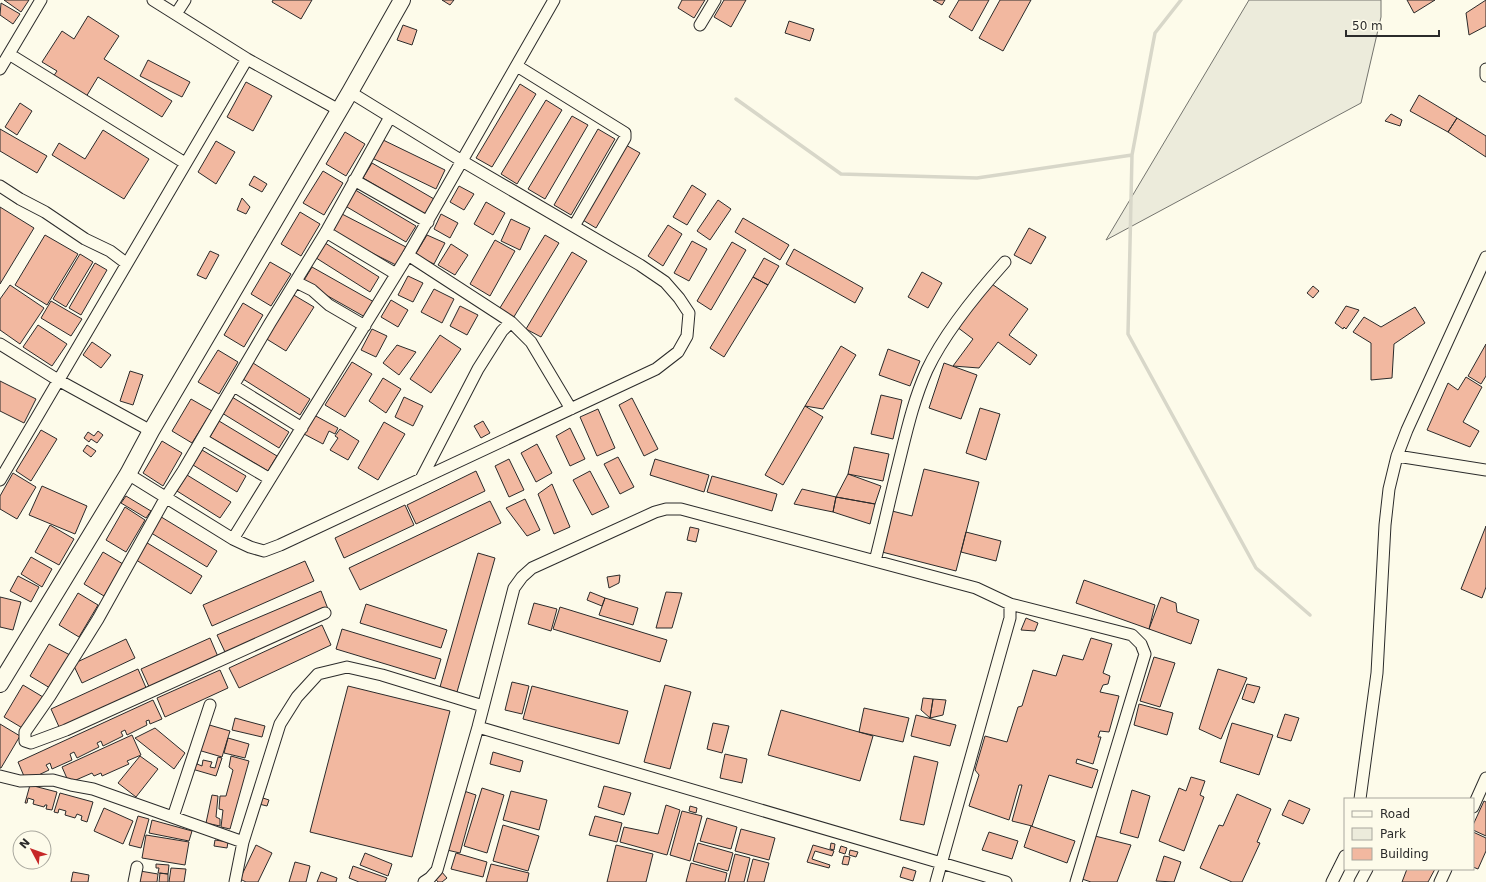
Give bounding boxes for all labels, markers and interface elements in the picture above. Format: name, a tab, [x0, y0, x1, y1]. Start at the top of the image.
scale bar	[1346, 12, 1439, 38]
text: 50 m	[1352, 19, 1383, 33]
legend	[1344, 798, 1474, 870]
text: Road	[1380, 807, 1410, 821]
text: Park	[1380, 827, 1406, 841]
north arrow	[12, 830, 52, 870]
text: N	[17, 836, 33, 852]
text: Building	[1380, 847, 1429, 861]

